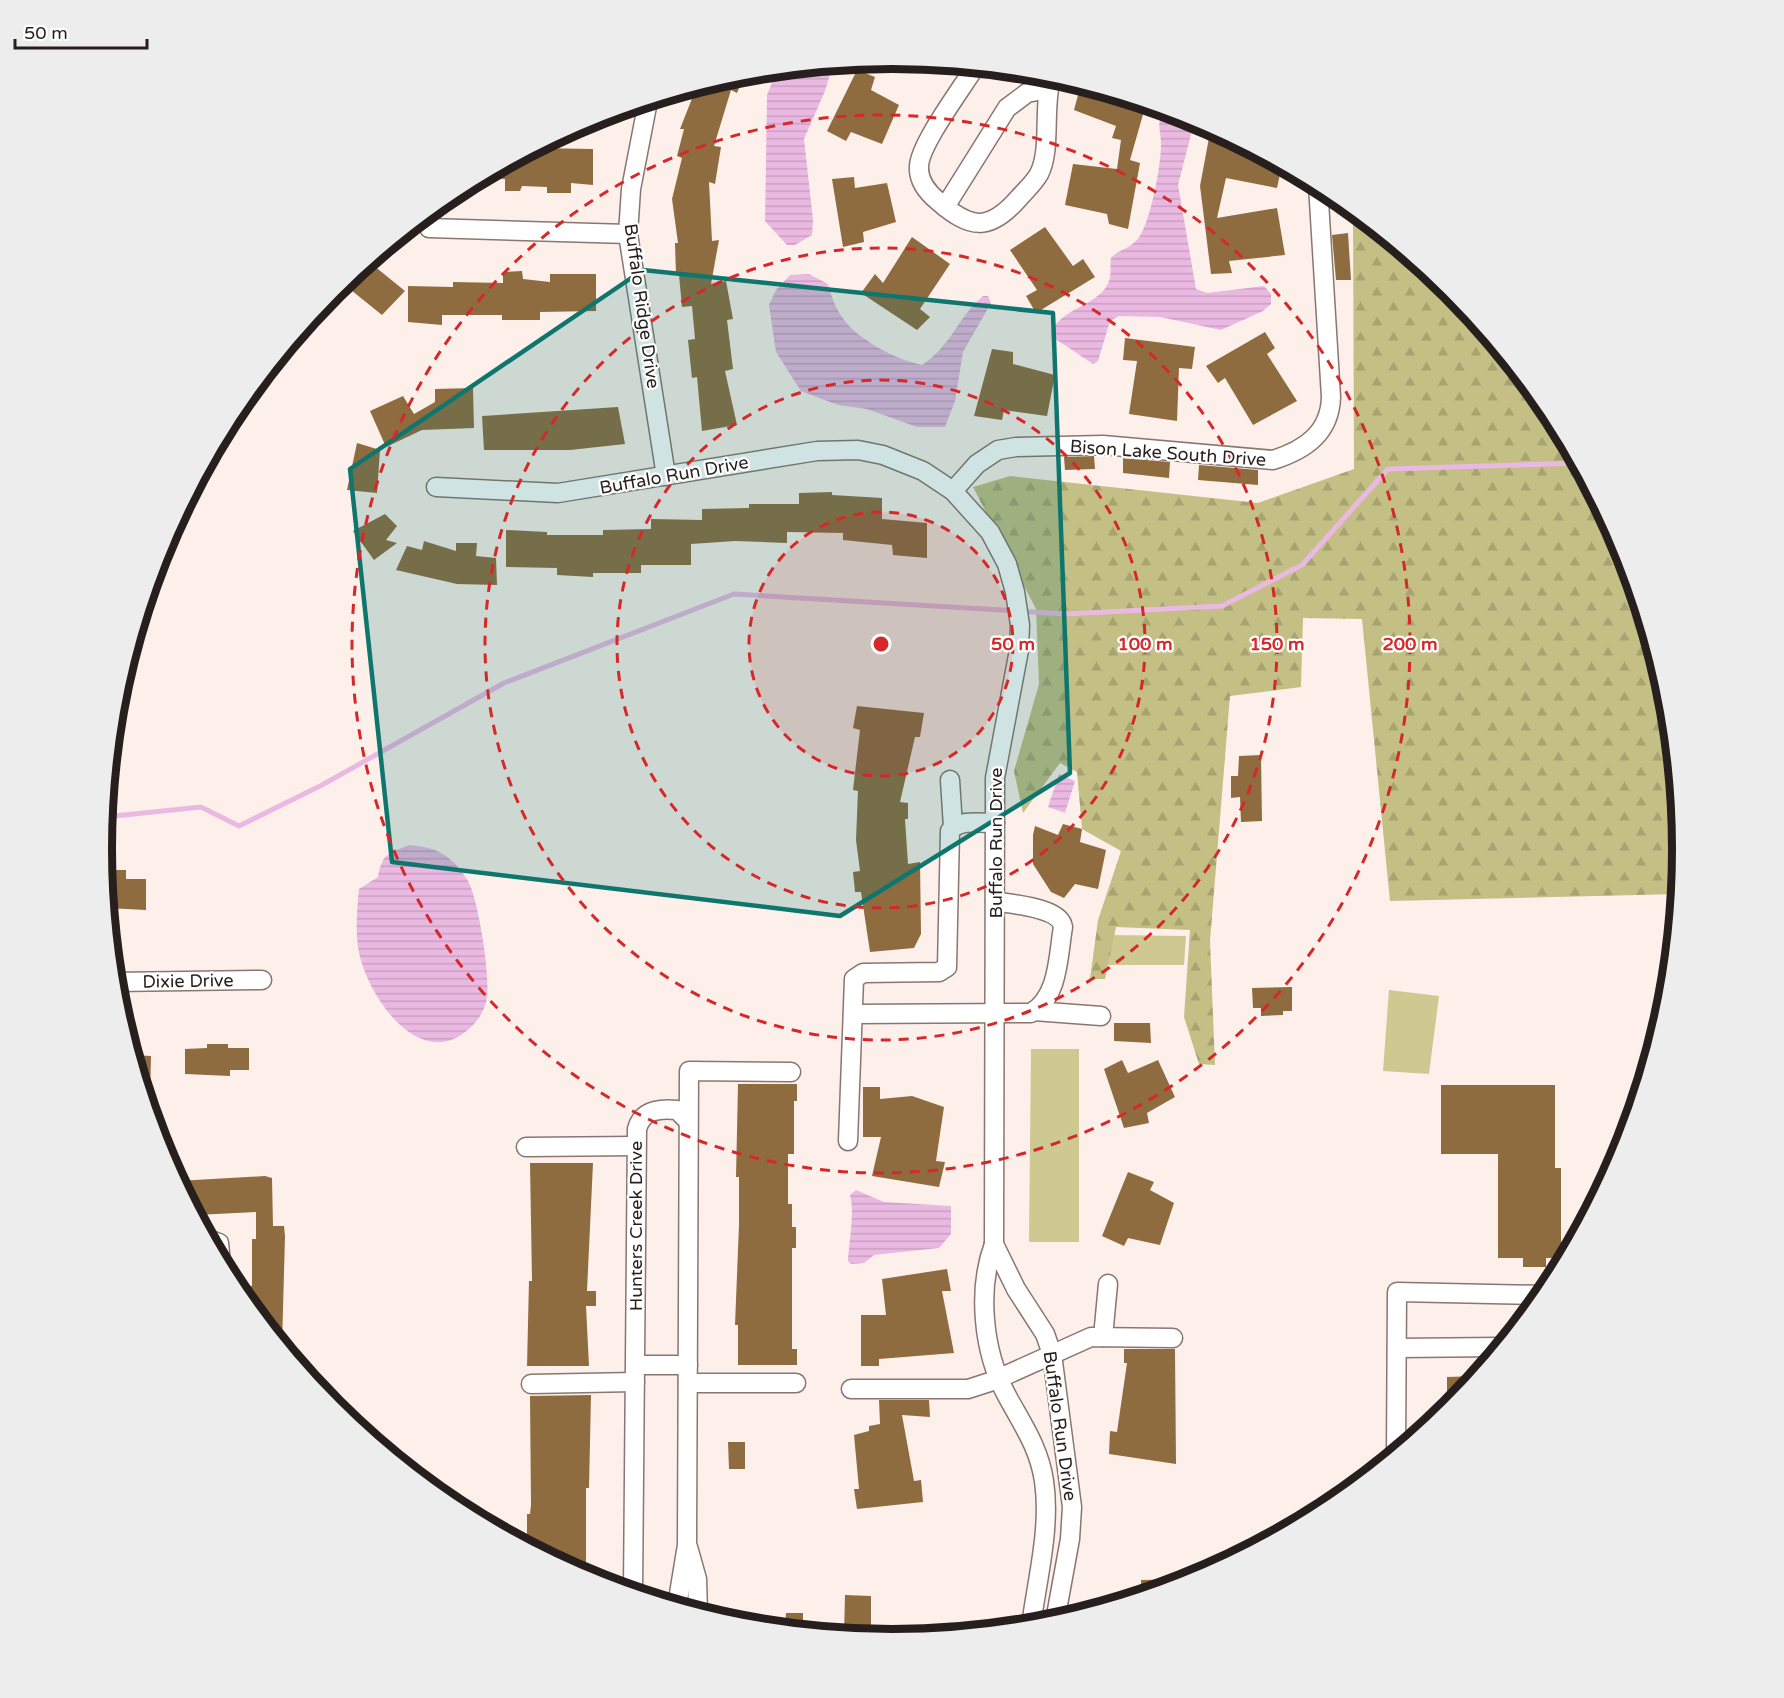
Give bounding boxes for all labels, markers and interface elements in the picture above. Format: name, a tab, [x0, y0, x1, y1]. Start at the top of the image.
scale bar	[15, 12, 147, 50]
text: 50 m	[24, 22, 68, 44]
street label: Buffalo Ridge Drive	[620, 222, 664, 390]
street label: Bison Lake South Drive	[1069, 435, 1267, 471]
street label: Buffalo Run Drive	[598, 451, 750, 499]
text: 50 m	[991, 633, 1035, 655]
text: 100 m	[1117, 633, 1173, 655]
text: 150 m	[1249, 633, 1305, 655]
text: 200 m	[1382, 633, 1438, 655]
centre of rings	[871, 634, 891, 654]
street label: Buffalo Run Drive	[985, 768, 1007, 918]
street label: Dixie Drive	[142, 969, 234, 993]
street label: Hunters Creek Drive	[625, 1141, 647, 1311]
street label: Buffalo Run Drive	[1039, 1350, 1081, 1502]

